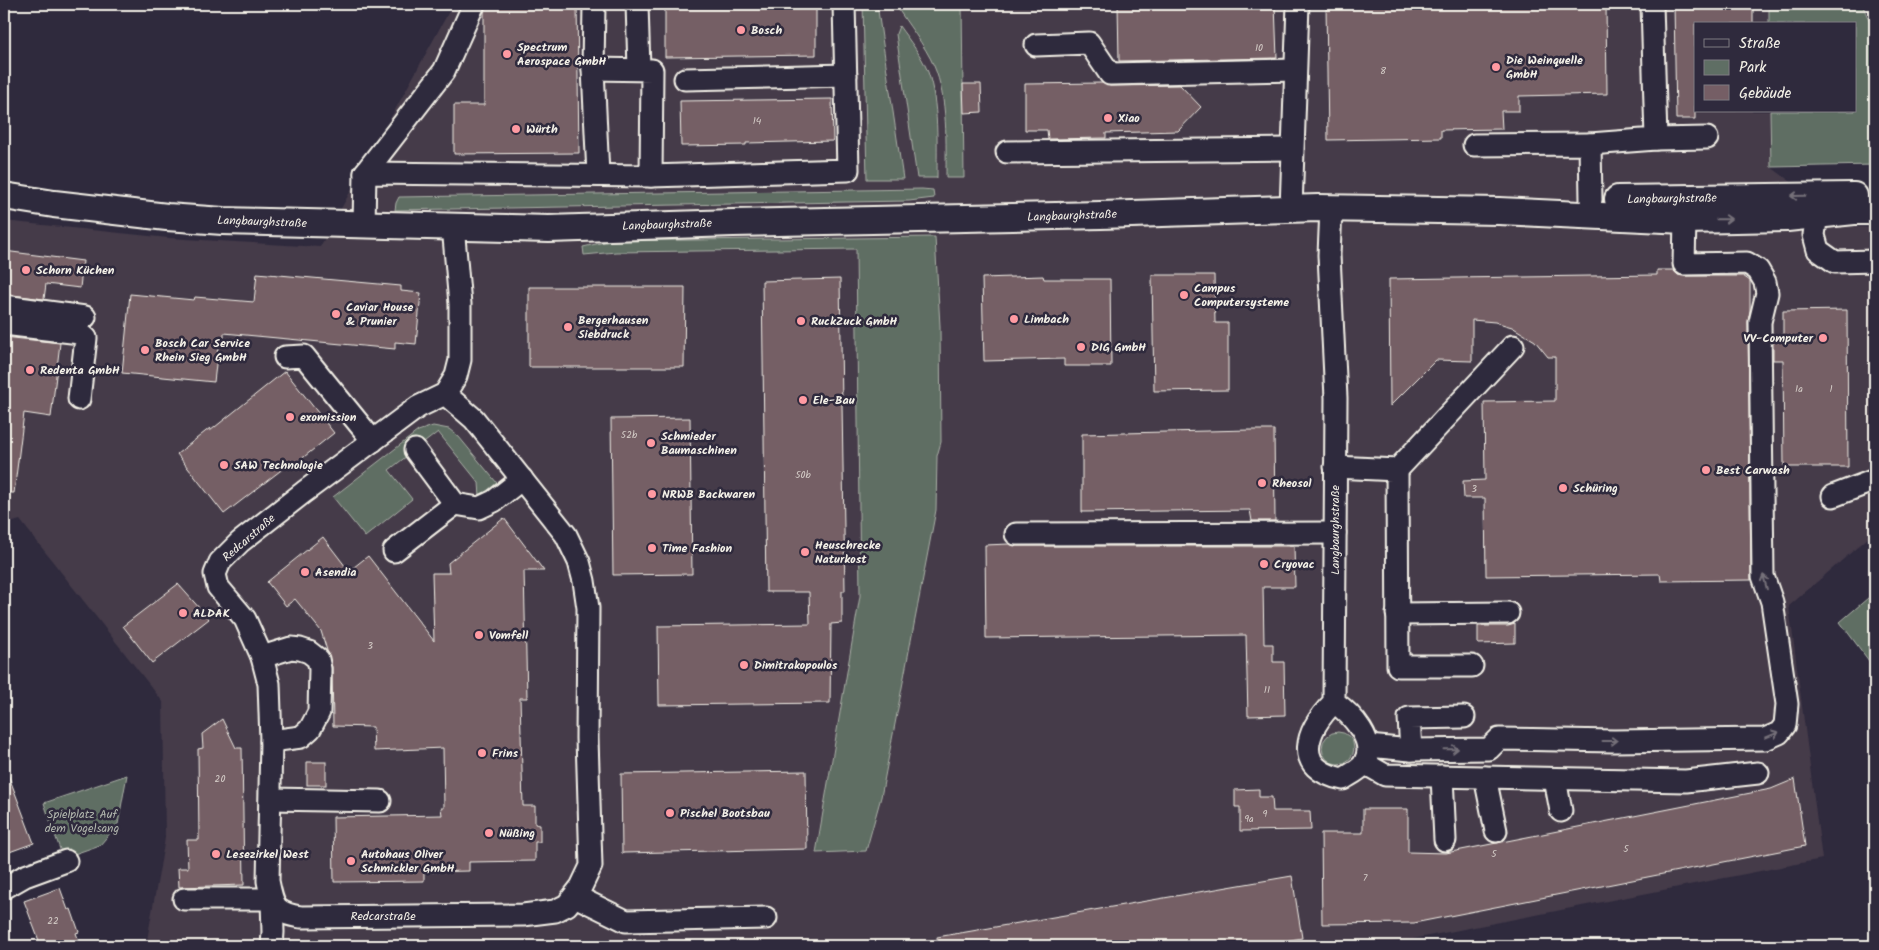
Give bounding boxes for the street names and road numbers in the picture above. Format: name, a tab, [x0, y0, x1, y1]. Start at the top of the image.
street label: Langbaurghstraße	[1627, 189, 1718, 209]
street label: Langbaurghstraße	[1027, 205, 1118, 227]
street label: Langbaurghstraße	[217, 211, 308, 233]
street label: Langbaurghstraße	[622, 214, 713, 236]
street label: Langbaurghstraße	[1326, 484, 1345, 575]
street label: Redcarstraße	[218, 509, 280, 567]
street label: Redcarstraße	[350, 907, 416, 926]

